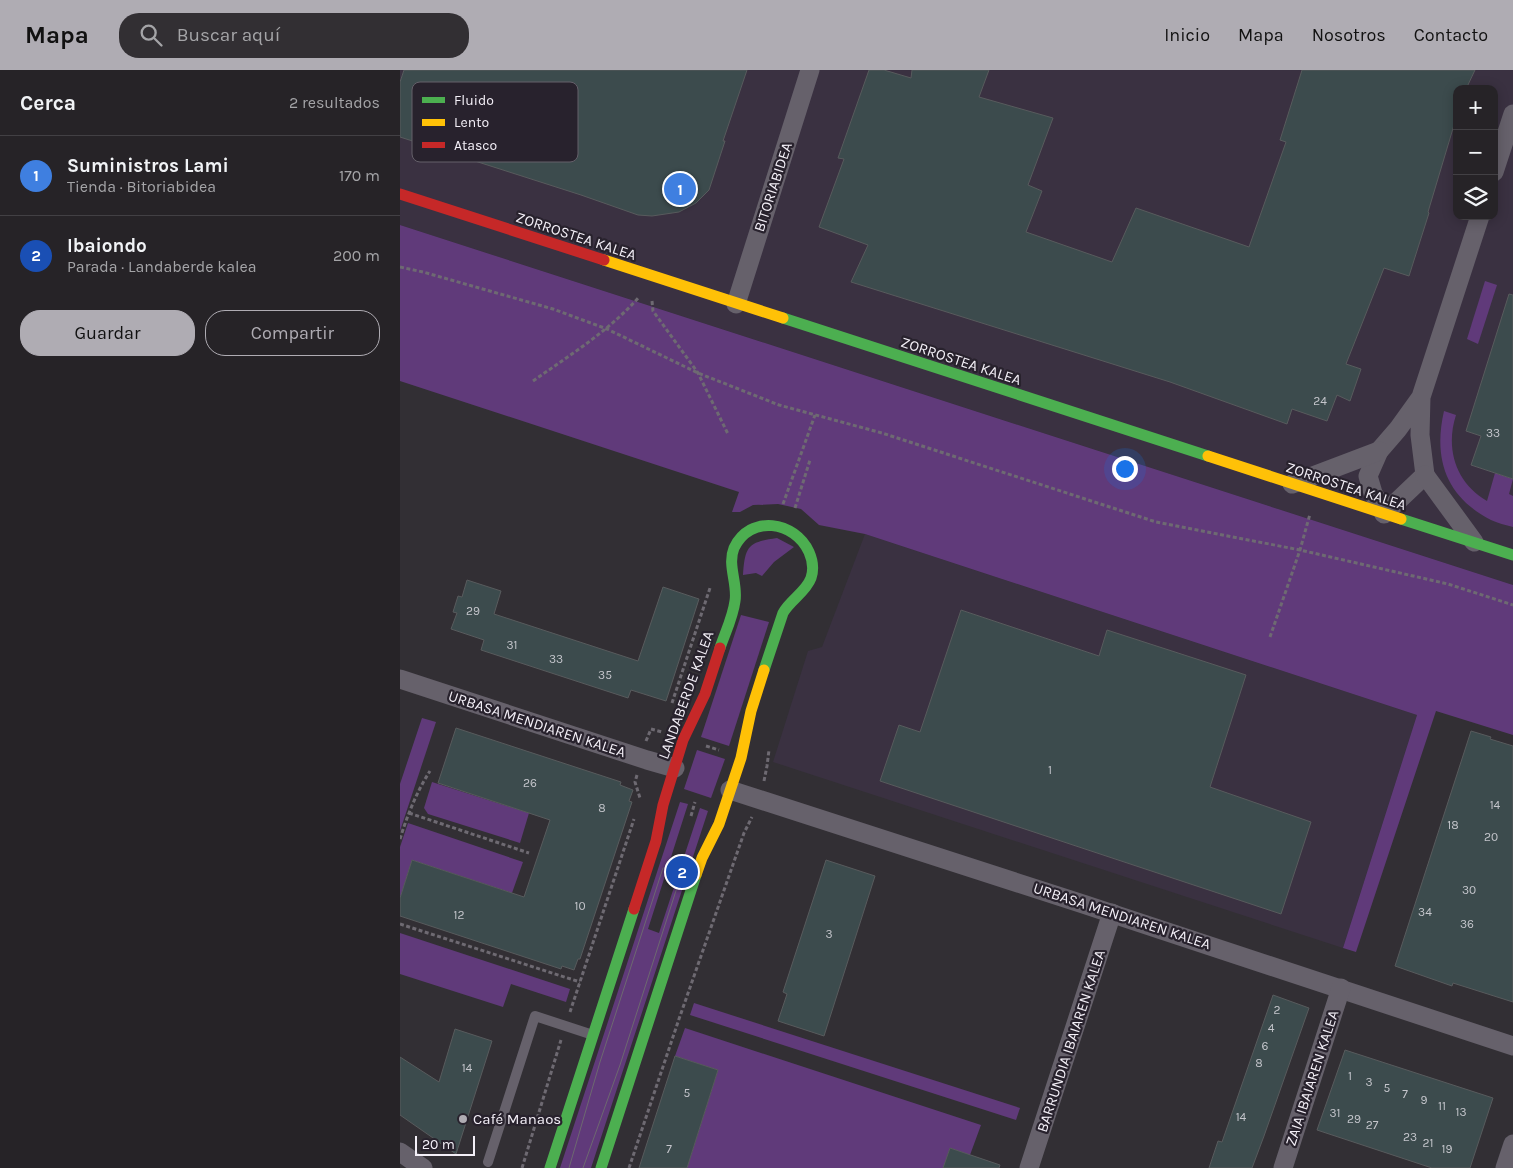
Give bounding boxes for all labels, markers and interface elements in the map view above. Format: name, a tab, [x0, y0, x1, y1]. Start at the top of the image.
search box	[119, 13, 469, 58]
text: Mapa	[25, 21, 89, 49]
icon: search	[137, 21, 165, 49]
text: Buscar aquí	[177, 24, 280, 46]
text: Inicio	[1164, 24, 1210, 46]
text: Mapa	[1238, 24, 1284, 46]
text: Nosotros	[1312, 24, 1386, 46]
text: Contacto	[1414, 24, 1488, 46]
legend	[412, 82, 578, 162]
map controls	[1453, 85, 1498, 220]
button: +	[1453, 85, 1498, 130]
text: Cerca	[20, 91, 76, 115]
text: Fluido	[454, 92, 494, 109]
text: 2 resultados	[289, 93, 380, 112]
text: Lento	[454, 114, 489, 131]
button: −	[1453, 130, 1498, 175]
text: Atasco	[454, 137, 497, 154]
street label: BITORIABIDEA	[750, 140, 796, 234]
text: Suministros Lami	[67, 155, 229, 177]
text: 1	[33, 166, 39, 185]
text: 170 m	[339, 166, 380, 185]
pin: 1	[664, 170, 696, 208]
button: layers	[1453, 175, 1498, 220]
text: Tienda · Bitoriabidea	[67, 177, 216, 196]
street label: ZORROSTEA KALEA	[513, 208, 639, 264]
text: Ibaiondo	[67, 235, 147, 257]
text: 2	[31, 246, 41, 265]
text: 200 m	[333, 246, 380, 265]
text: Parada · Landaberde kalea	[67, 257, 257, 276]
button: Guardar	[20, 310, 195, 356]
button: Compartir	[205, 310, 380, 356]
street label: ZORROSTEA KALEA	[898, 333, 1024, 389]
house number: 24	[1313, 394, 1327, 408]
house number: 33	[1486, 426, 1500, 440]
your location	[1112, 456, 1138, 482]
street label: ZORROSTEA KALEA	[1283, 458, 1409, 514]
house number: 29	[466, 604, 480, 618]
street label: LANDABERDE KALEA	[654, 628, 718, 762]
house number: 31	[506, 638, 518, 652]
house number: 33	[549, 652, 563, 666]
house number: 35	[598, 668, 612, 682]
street label: URBASA MENDIAREN KALEA	[446, 687, 628, 761]
house number: 1	[1048, 763, 1052, 777]
house number: 26	[523, 776, 537, 790]
house number: 14	[1490, 798, 1501, 812]
house number: 8	[598, 801, 606, 815]
house number: 18	[1447, 818, 1459, 832]
house number: 20	[1484, 830, 1498, 844]
pin: 2	[666, 853, 698, 891]
street label: URBASA MENDIAREN KALEA	[1031, 879, 1213, 953]
house number: 30	[1462, 883, 1476, 897]
house number: 10	[574, 899, 586, 913]
house number: 34	[1418, 905, 1432, 919]
house number: 12	[454, 908, 465, 922]
house number: 36	[1460, 917, 1474, 931]
house number: 3	[825, 927, 833, 941]
street label: BARRUNDIA IBAIAREN KALEA	[1033, 947, 1109, 1135]
house number: 2	[1274, 1003, 1281, 1017]
street label: ZAIA IBAIAREN KALEA	[1281, 1007, 1343, 1148]
house number: 4	[1268, 1021, 1275, 1035]
house number: 6	[1262, 1039, 1269, 1053]
house number: 8	[1255, 1056, 1263, 1070]
house number: 14	[462, 1061, 473, 1075]
house number: 1	[1348, 1069, 1352, 1083]
house number: 3	[1365, 1075, 1373, 1089]
house number: 5	[1384, 1081, 1391, 1095]
house number: 5	[684, 1086, 691, 1100]
house number: 7	[1402, 1087, 1408, 1101]
house number: 9	[1421, 1093, 1428, 1107]
house number: 11	[1438, 1099, 1446, 1113]
house number: 13	[1455, 1105, 1467, 1119]
house number: 31	[1329, 1106, 1341, 1120]
place label: Café Manaos	[473, 1110, 561, 1128]
house number: 14	[1236, 1110, 1247, 1124]
house number: 29	[1347, 1112, 1361, 1126]
marker: Café Manaos	[457, 1113, 469, 1125]
house number: 27	[1366, 1118, 1379, 1132]
house number: 23	[1403, 1130, 1417, 1144]
scale bar	[415, 1133, 475, 1156]
text: 20 m	[422, 1136, 455, 1153]
house number: 21	[1423, 1136, 1433, 1150]
house number: 7	[666, 1142, 672, 1156]
house number: 19	[1442, 1142, 1452, 1156]

